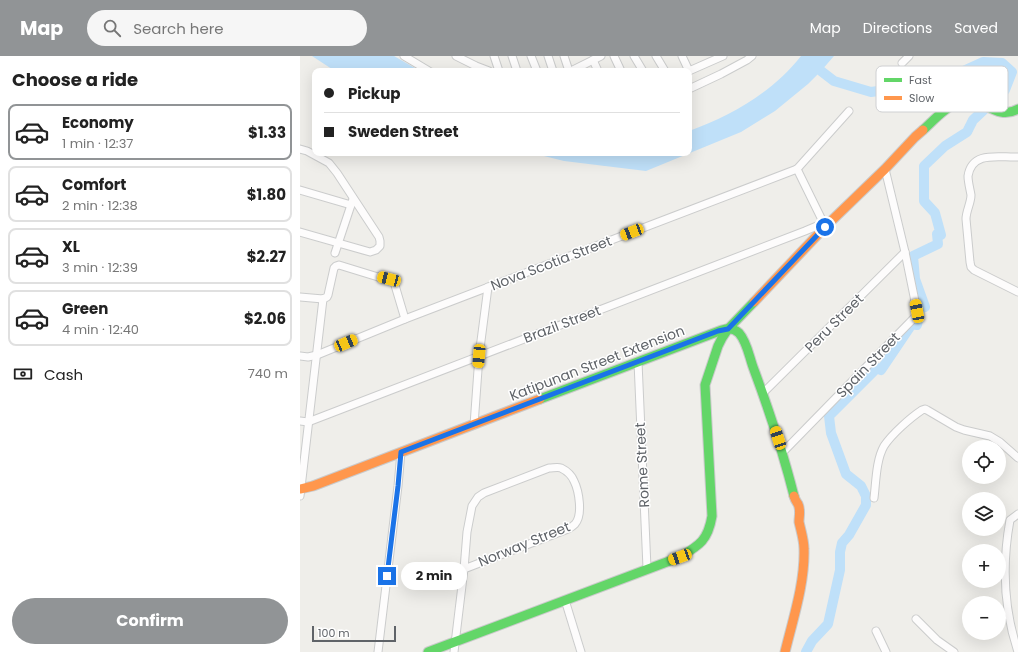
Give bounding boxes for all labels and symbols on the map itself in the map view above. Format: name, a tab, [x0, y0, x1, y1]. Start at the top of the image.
legend	[876, 66, 1008, 112]
text: Fast	[909, 72, 932, 88]
text: Slow	[909, 90, 934, 106]
route start	[816, 218, 834, 236]
car	[619, 222, 645, 242]
street label: Nova Scotia Street	[488, 231, 614, 295]
car	[376, 270, 402, 288]
street label: Peru Street	[800, 289, 868, 357]
car	[909, 298, 925, 324]
street label: Brazil Street	[520, 300, 604, 348]
street label: Katipunan Street Extension	[507, 320, 687, 406]
street label: Spain Street	[832, 328, 904, 402]
car	[333, 333, 359, 353]
car	[472, 344, 486, 368]
street label: Rome Street	[630, 422, 654, 508]
car	[769, 425, 787, 451]
street label: Norway Street	[475, 516, 573, 572]
car	[667, 547, 693, 567]
callout: 2 min	[401, 562, 467, 590]
route end	[378, 567, 396, 585]
scale bar	[312, 624, 396, 643]

